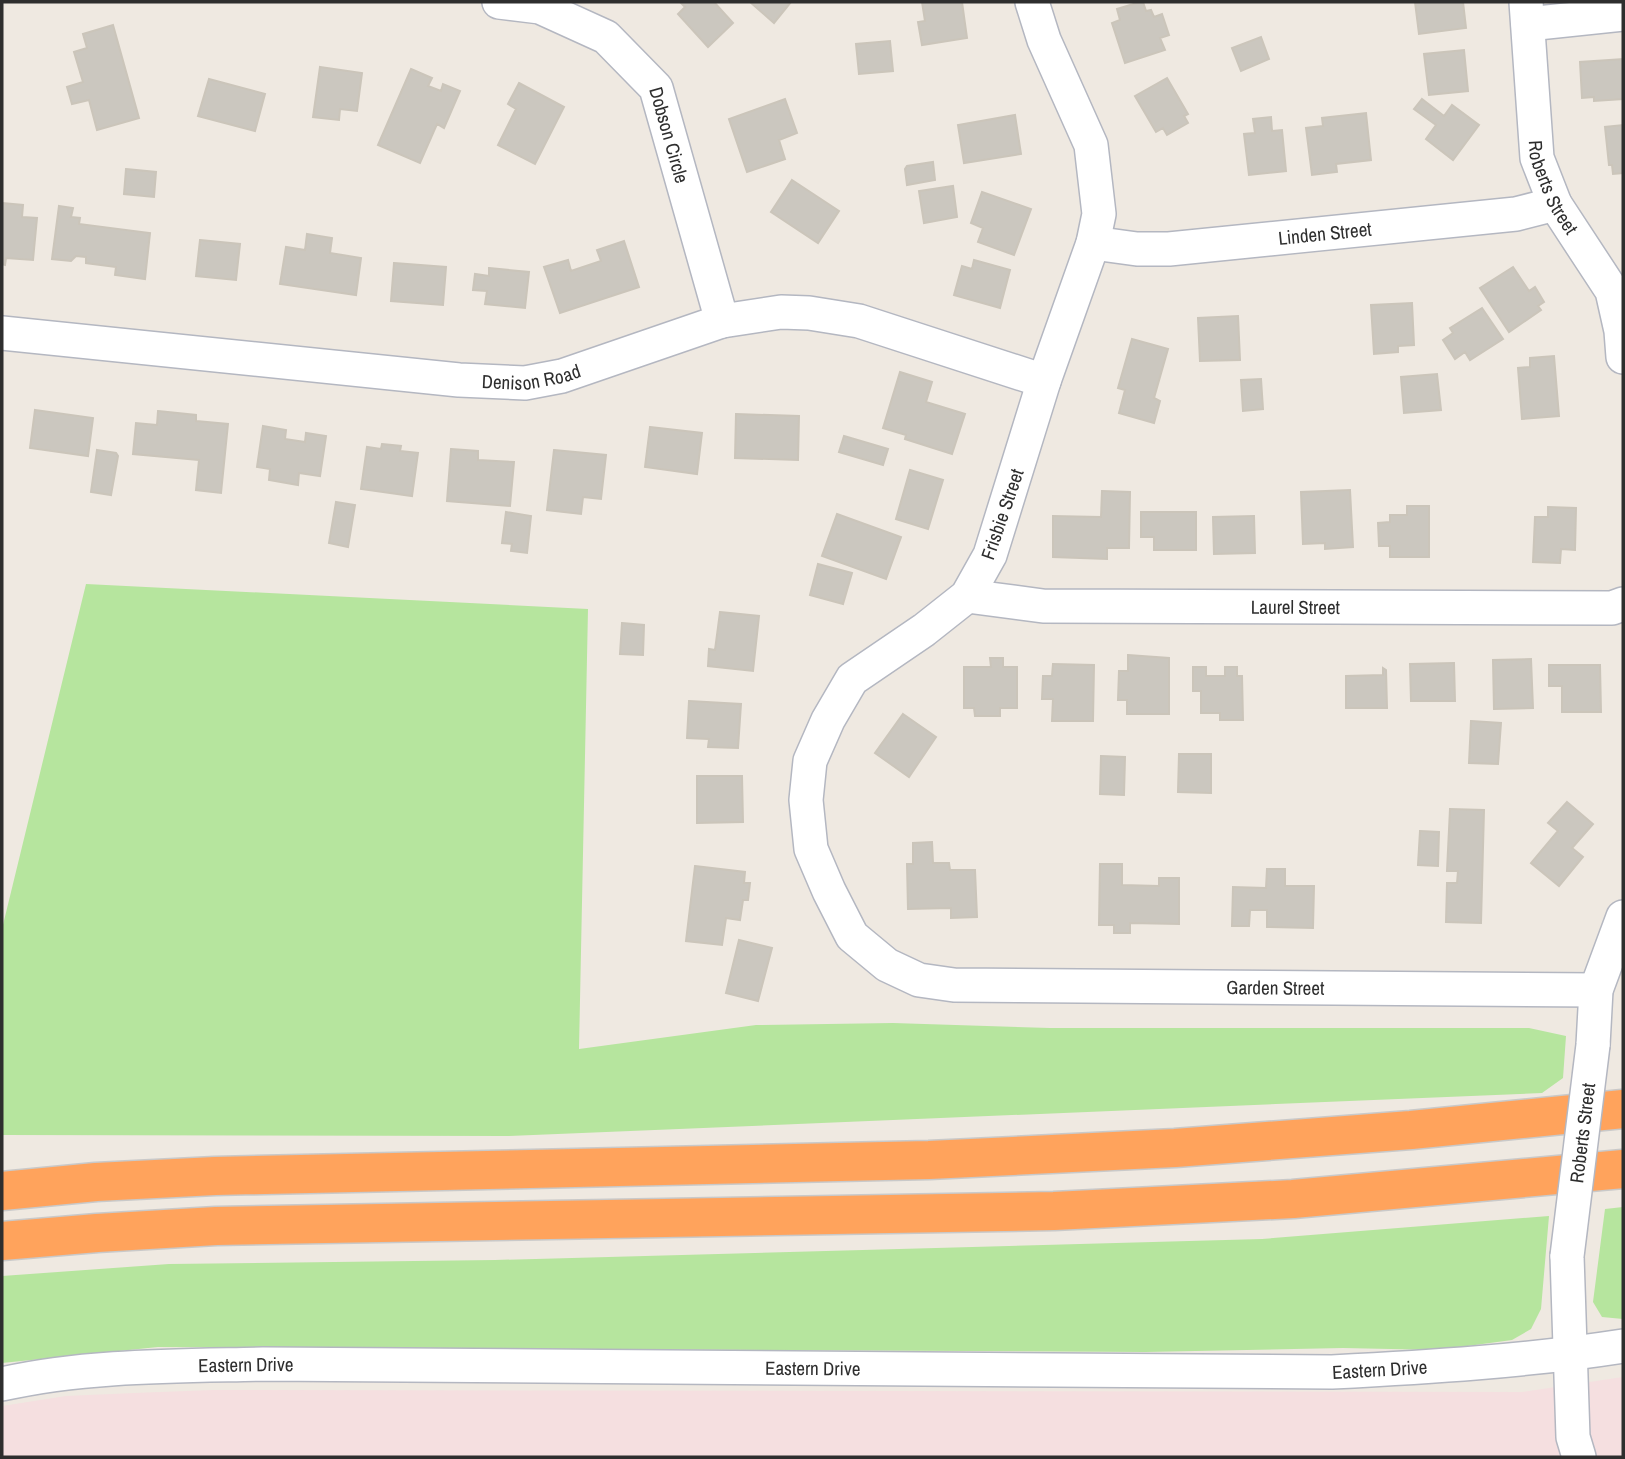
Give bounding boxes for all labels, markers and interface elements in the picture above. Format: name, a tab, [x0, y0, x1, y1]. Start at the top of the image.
street label: Dobson Circle	[643, 84, 695, 186]
street label: Roberts Street	[1523, 139, 1585, 240]
street label: Linden Street	[1277, 216, 1373, 251]
street label: Denison Road	[481, 358, 584, 396]
street label: Frisbie Street	[974, 465, 1030, 563]
street label: Laurel Street	[1251, 594, 1341, 620]
street label: Garden Street	[1226, 974, 1325, 1001]
street label: Roberts Street	[1563, 1081, 1601, 1184]
street label: Eastern Drive	[198, 1351, 294, 1378]
street label: Eastern Drive	[1331, 1354, 1428, 1385]
street label: Eastern Drive	[765, 1355, 861, 1381]

